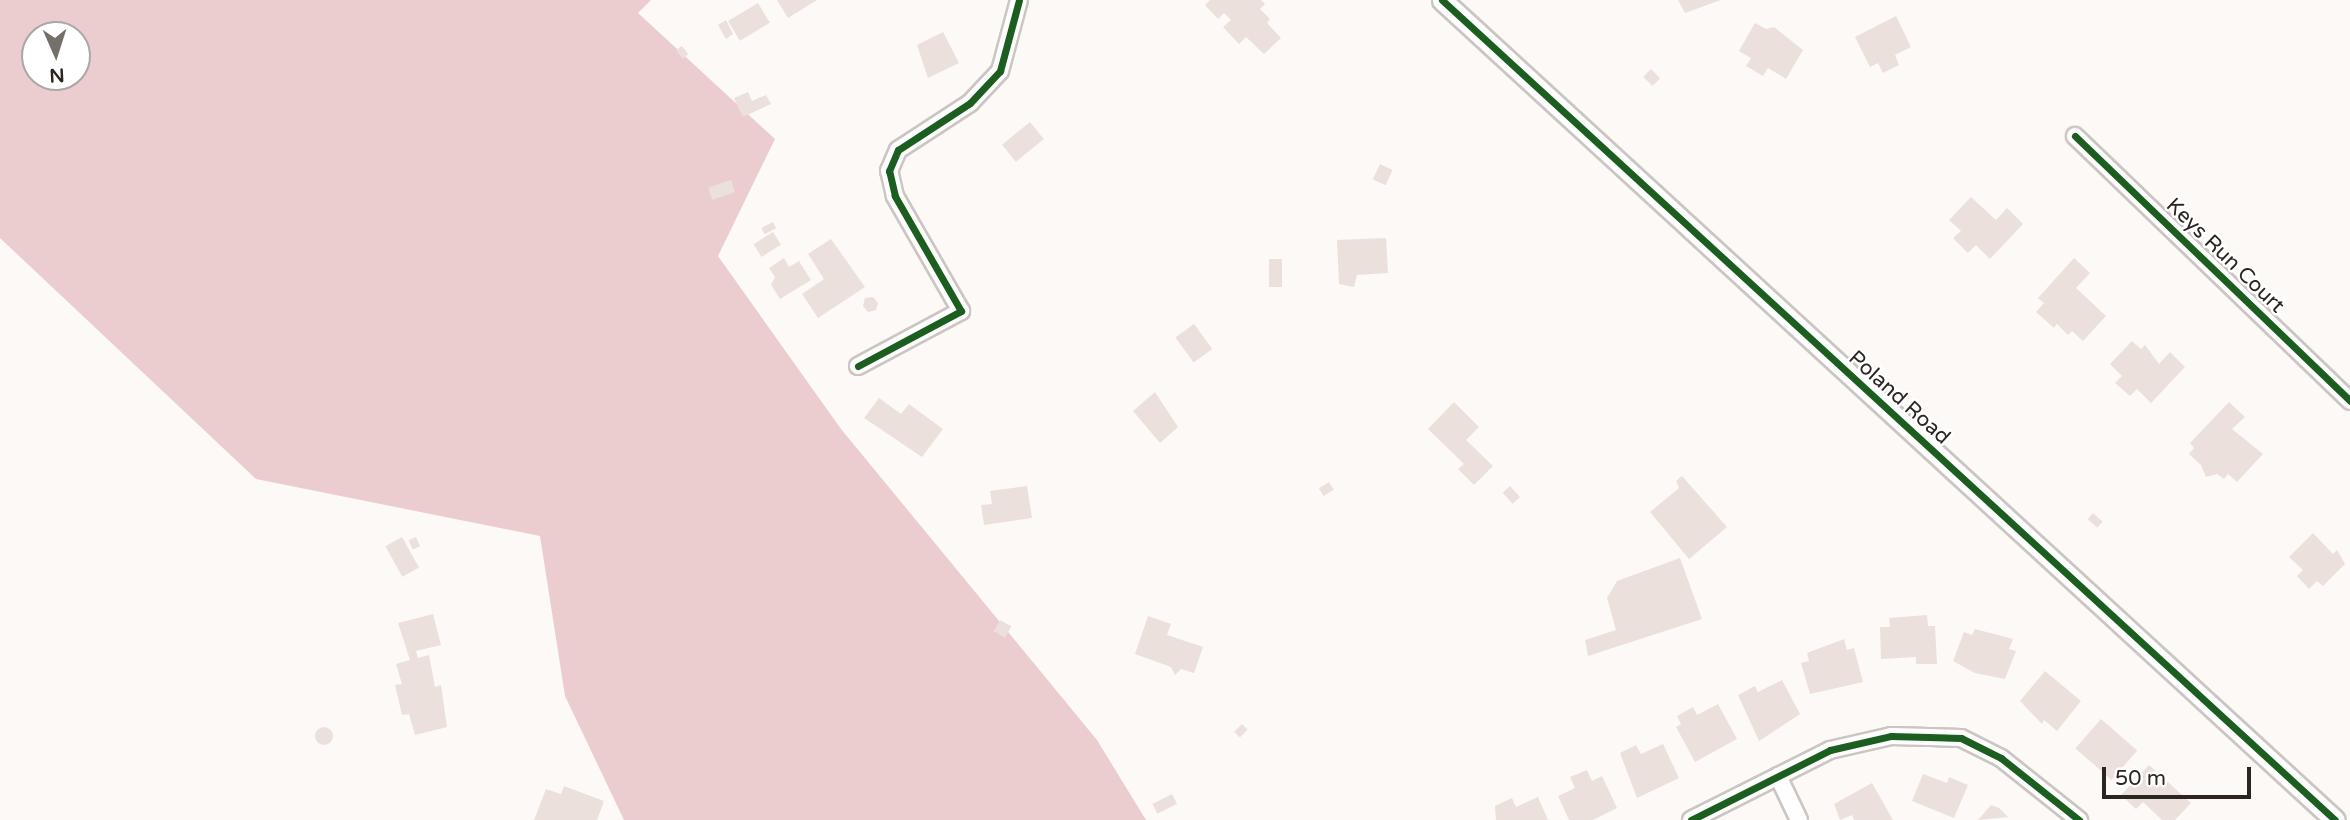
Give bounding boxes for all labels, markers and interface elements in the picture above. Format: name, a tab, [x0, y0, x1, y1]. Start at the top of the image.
north arrow	[21, 21, 91, 91]
text: N	[49, 64, 65, 86]
street label: Keys Run Court	[2161, 193, 2289, 319]
street label: Poland Road	[1843, 346, 1955, 450]
scale bar	[2105, 754, 2254, 798]
text: 50 m	[2115, 766, 2166, 791]

